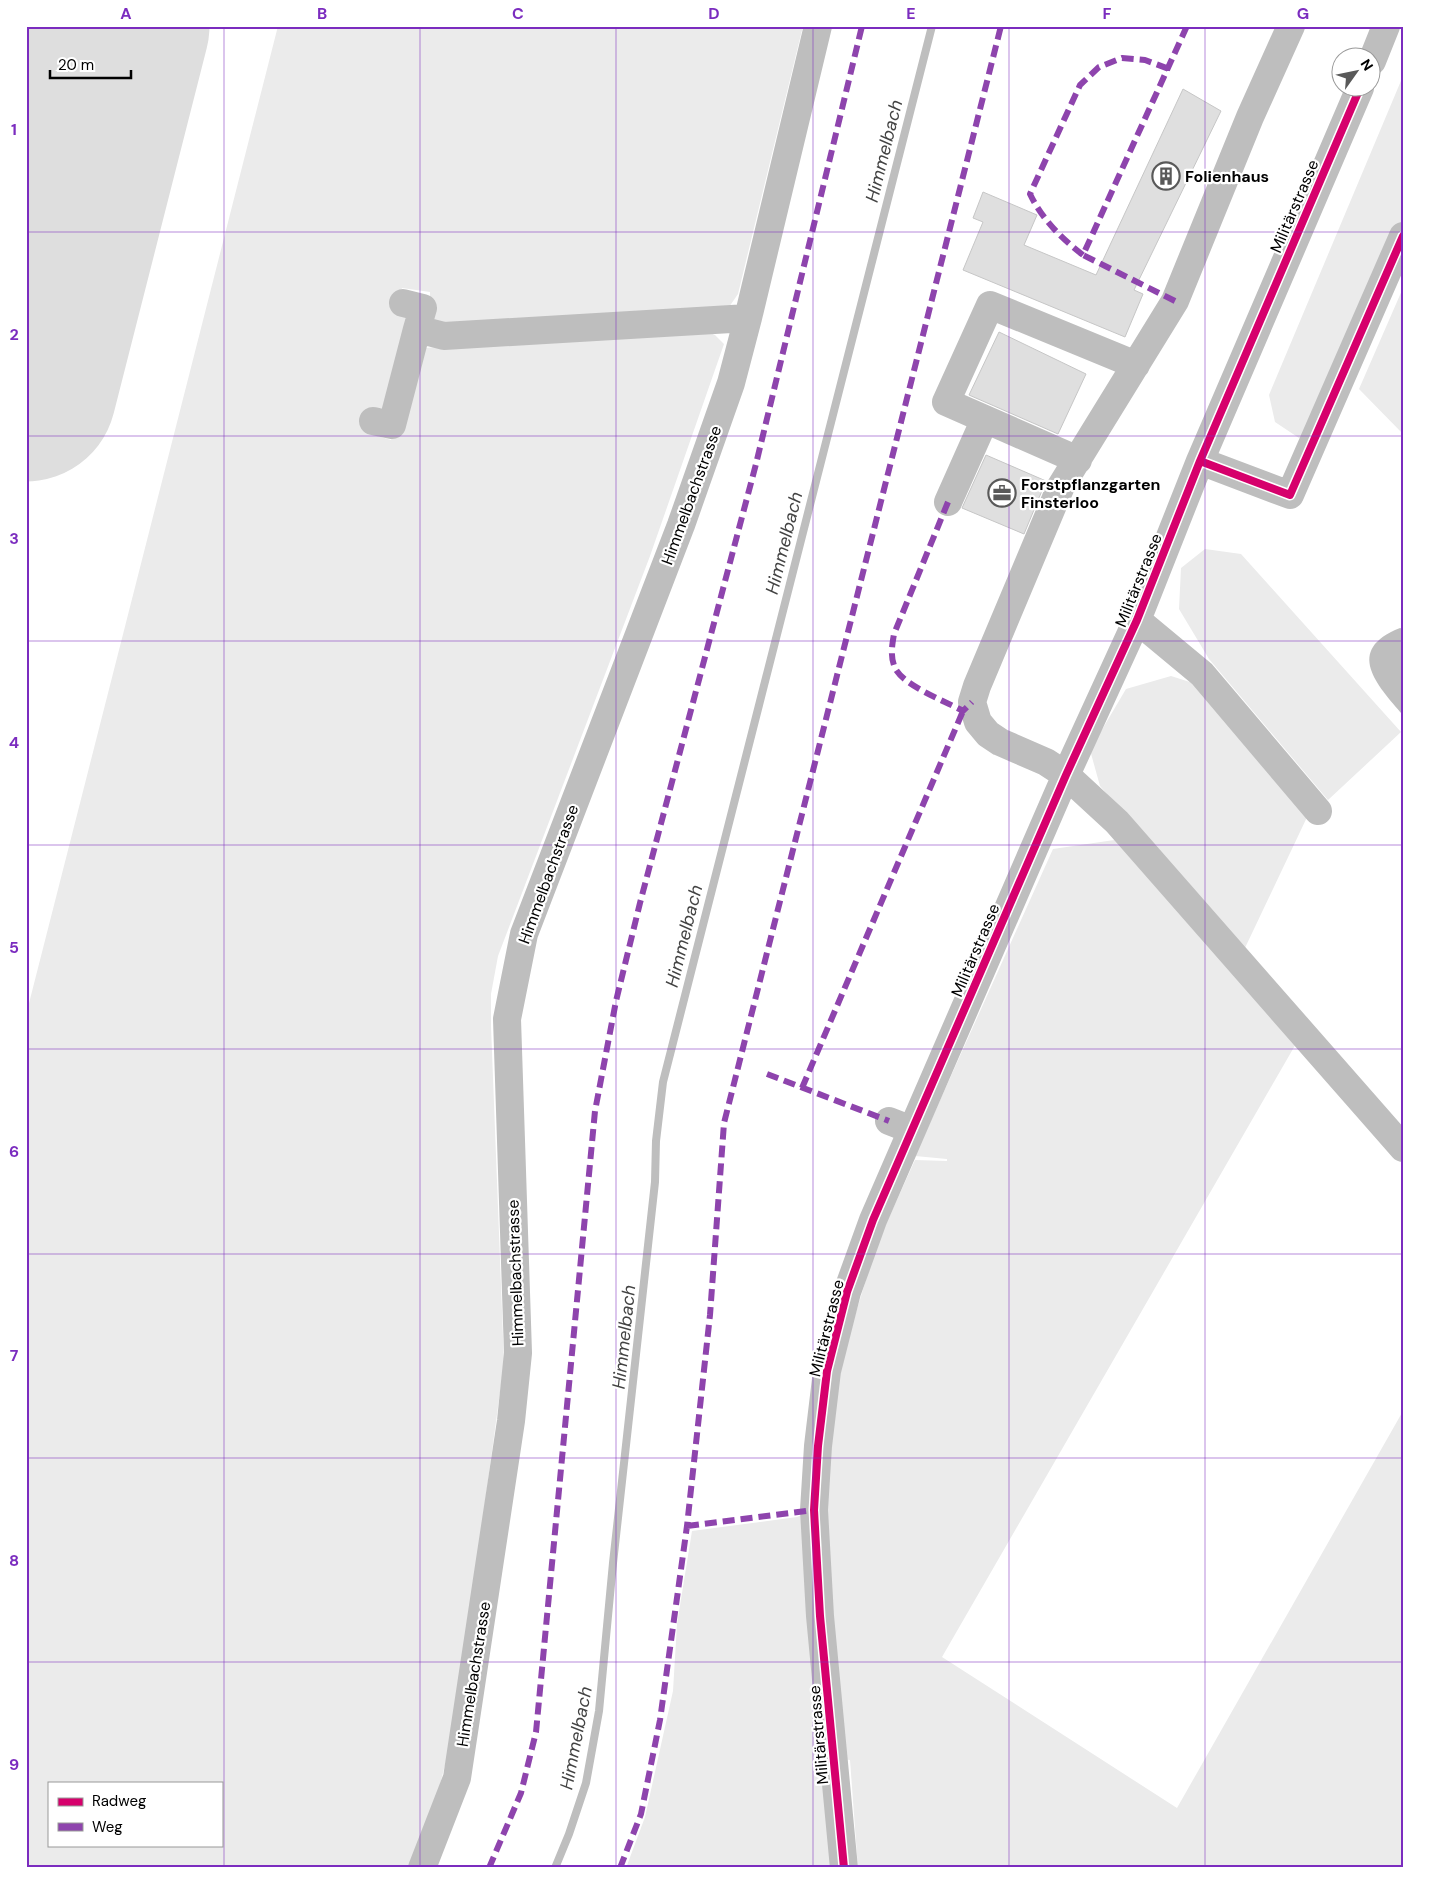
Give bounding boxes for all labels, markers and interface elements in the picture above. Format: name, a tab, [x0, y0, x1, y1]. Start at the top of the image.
text: A	[120, 3, 132, 24]
text: B	[317, 3, 327, 24]
text: C	[512, 3, 524, 24]
text: D	[708, 3, 720, 24]
text: E	[906, 3, 916, 24]
text: F	[1103, 3, 1112, 24]
text: G	[1297, 3, 1309, 24]
scale bar	[50, 48, 131, 80]
north arrow	[1332, 48, 1382, 98]
text: 20 m	[58, 55, 94, 75]
text: N	[1357, 56, 1377, 74]
water label: Himmelbach	[860, 97, 908, 205]
text: 1	[11, 119, 17, 140]
street label: Militärstrasse	[1265, 156, 1324, 256]
building icon: Folienhaus	[1151, 161, 1181, 191]
place label: Folienhaus	[1185, 166, 1269, 187]
text: 2	[9, 324, 19, 345]
street label: Himmelbachstrasse	[657, 423, 726, 568]
place label: Forstpflanzgarten Finsterloo	[1021, 474, 1160, 513]
office icon: Forstpflanzgarten Finsterloo	[987, 478, 1017, 508]
water label: Himmelbach	[760, 489, 808, 597]
text: 3	[9, 528, 19, 549]
street label: Militärstrasse	[1110, 530, 1167, 630]
text: 4	[9, 732, 19, 753]
street label: Himmelbachstrasse	[514, 802, 583, 947]
water label: Himmelbach	[660, 882, 708, 990]
street label: Militärstrasse	[946, 900, 1005, 1000]
text: 5	[9, 937, 19, 958]
text: 6	[9, 1141, 19, 1162]
street label: Himmelbachstrasse	[502, 1199, 529, 1347]
street label: Militärstrasse	[804, 1277, 849, 1379]
water label: Himmelbach	[607, 1284, 641, 1390]
text: 7	[10, 1345, 19, 1366]
text: 8	[9, 1550, 19, 1571]
street label: Himmelbachstrasse	[452, 1600, 495, 1748]
water label: Himmelbach	[554, 1684, 598, 1792]
street label: Militärstrasse	[804, 1685, 833, 1785]
text: 9	[9, 1754, 19, 1775]
legend	[48, 1782, 222, 1846]
text: Radweg	[92, 1791, 146, 1811]
text: Weg	[92, 1817, 123, 1837]

